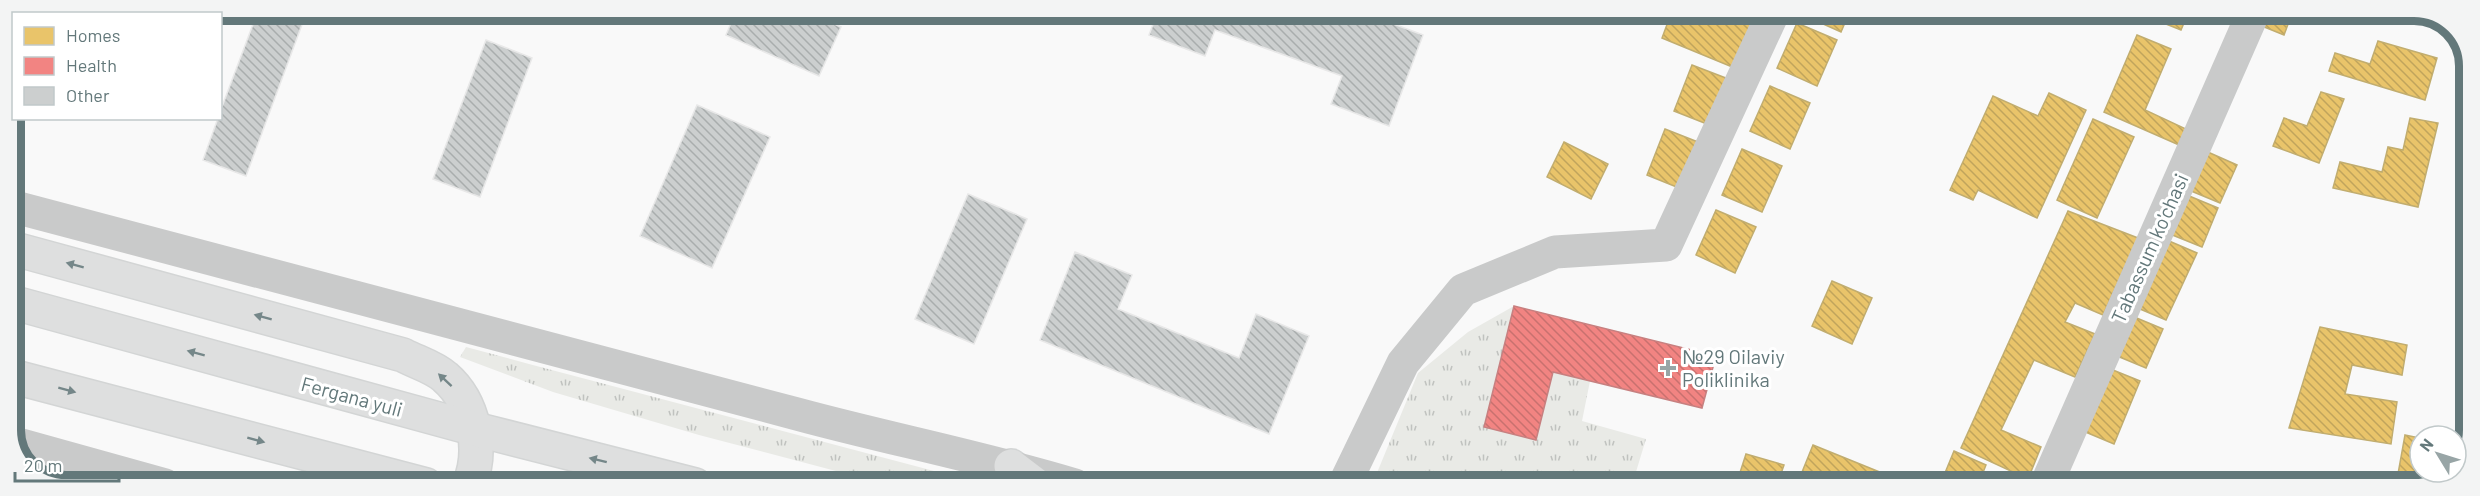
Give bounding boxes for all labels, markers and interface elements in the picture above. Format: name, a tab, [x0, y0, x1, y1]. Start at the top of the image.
legend	[12, 12, 222, 120]
text: Homes	[66, 24, 120, 46]
text: Health	[66, 54, 117, 76]
text: Other	[66, 84, 110, 106]
street label: Tabassum ko'chasi	[2105, 170, 2193, 326]
one-way arrow	[66, 260, 84, 269]
one-way arrow	[254, 312, 272, 321]
place label: №29 Oilaviy Poliklinika	[1682, 344, 1785, 391]
one-way arrow	[186, 348, 204, 357]
marker: №29 Oilaviy Poliklinika	[1659, 359, 1677, 377]
street label: Fergana yuli	[299, 371, 405, 421]
one-way arrow	[438, 373, 453, 387]
one-way arrow	[58, 386, 77, 396]
north arrow	[2408, 424, 2468, 484]
text: N	[2415, 434, 2437, 454]
one-way arrow	[247, 436, 265, 445]
scale bar	[15, 445, 118, 483]
text: 20 m	[24, 454, 62, 476]
one-way arrow	[588, 455, 607, 465]

